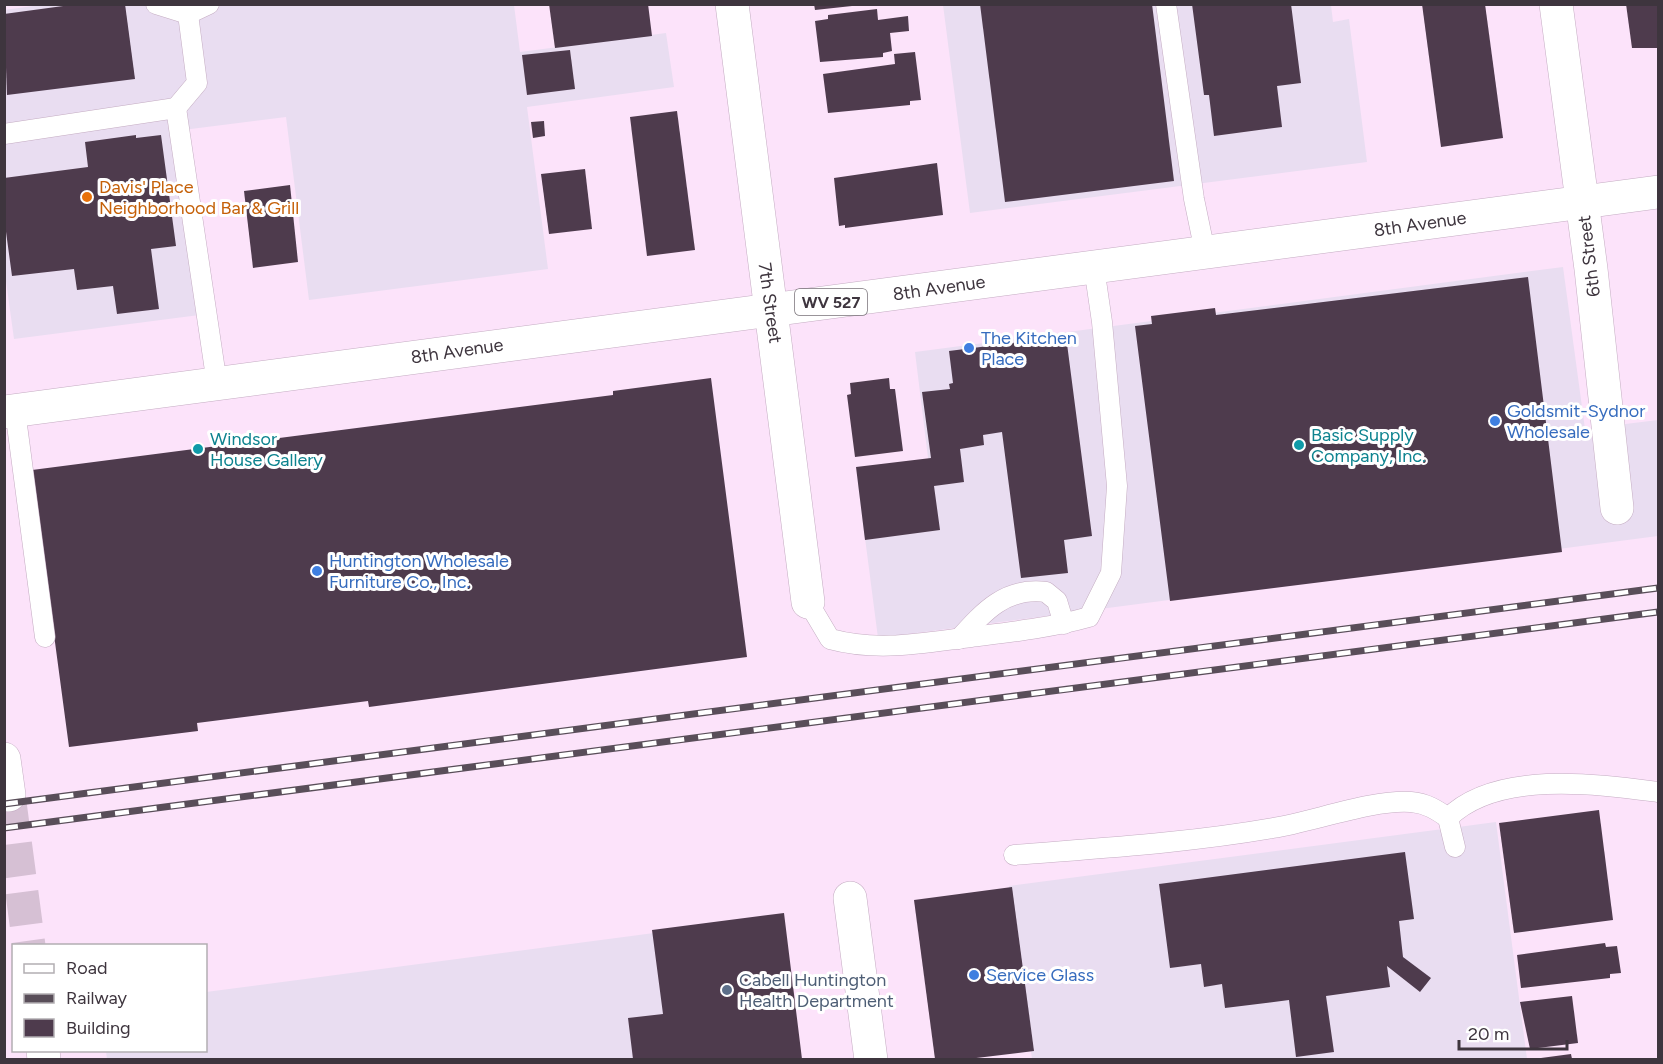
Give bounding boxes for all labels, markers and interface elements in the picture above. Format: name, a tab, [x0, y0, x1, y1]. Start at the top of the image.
place label: Davis' Place Neighborhood Bar & Grill	[99, 176, 299, 219]
marker: Davis' Place Neighborhood Bar & Grill	[80, 190, 94, 204]
street label: 8th Avenue	[1372, 207, 1468, 241]
street label: 6th Street	[1573, 214, 1605, 298]
street label: 7th Street	[753, 261, 787, 345]
street label: 8th Avenue	[891, 271, 987, 305]
road number: WV 527	[795, 289, 867, 315]
place label: The Kitchen Place	[981, 327, 1077, 370]
street label: 8th Avenue	[409, 334, 505, 368]
marker: The Kitchen Place	[962, 341, 976, 355]
place label: Goldsmit-Sydnor Wholesale	[1507, 400, 1645, 443]
marker: Goldsmit-Sydnor Wholesale	[1488, 414, 1502, 428]
place label: Basic Supply Company, Inc.	[1311, 424, 1426, 467]
place label: Windsor House Gallery	[210, 428, 323, 471]
marker: Basic Supply Company, Inc.	[1292, 438, 1306, 452]
marker: Windsor House Gallery	[191, 442, 205, 456]
place label: Huntington Wholesale Furniture Co., Inc.	[329, 550, 509, 593]
marker: Huntington Wholesale Furniture Co., Inc.	[310, 564, 324, 578]
legend	[12, 944, 207, 1052]
text: Road	[66, 957, 107, 979]
place label: Service Glass	[986, 964, 1094, 986]
marker: Service Glass	[967, 968, 981, 982]
place label: Cabell Huntington Health Department	[739, 969, 894, 1012]
marker: Cabell Huntington Health Department	[720, 983, 734, 997]
text: Railway	[66, 987, 128, 1009]
scale bar	[1459, 1013, 1567, 1051]
text: Building	[66, 1017, 131, 1039]
text: 20 m	[1468, 1023, 1509, 1045]

